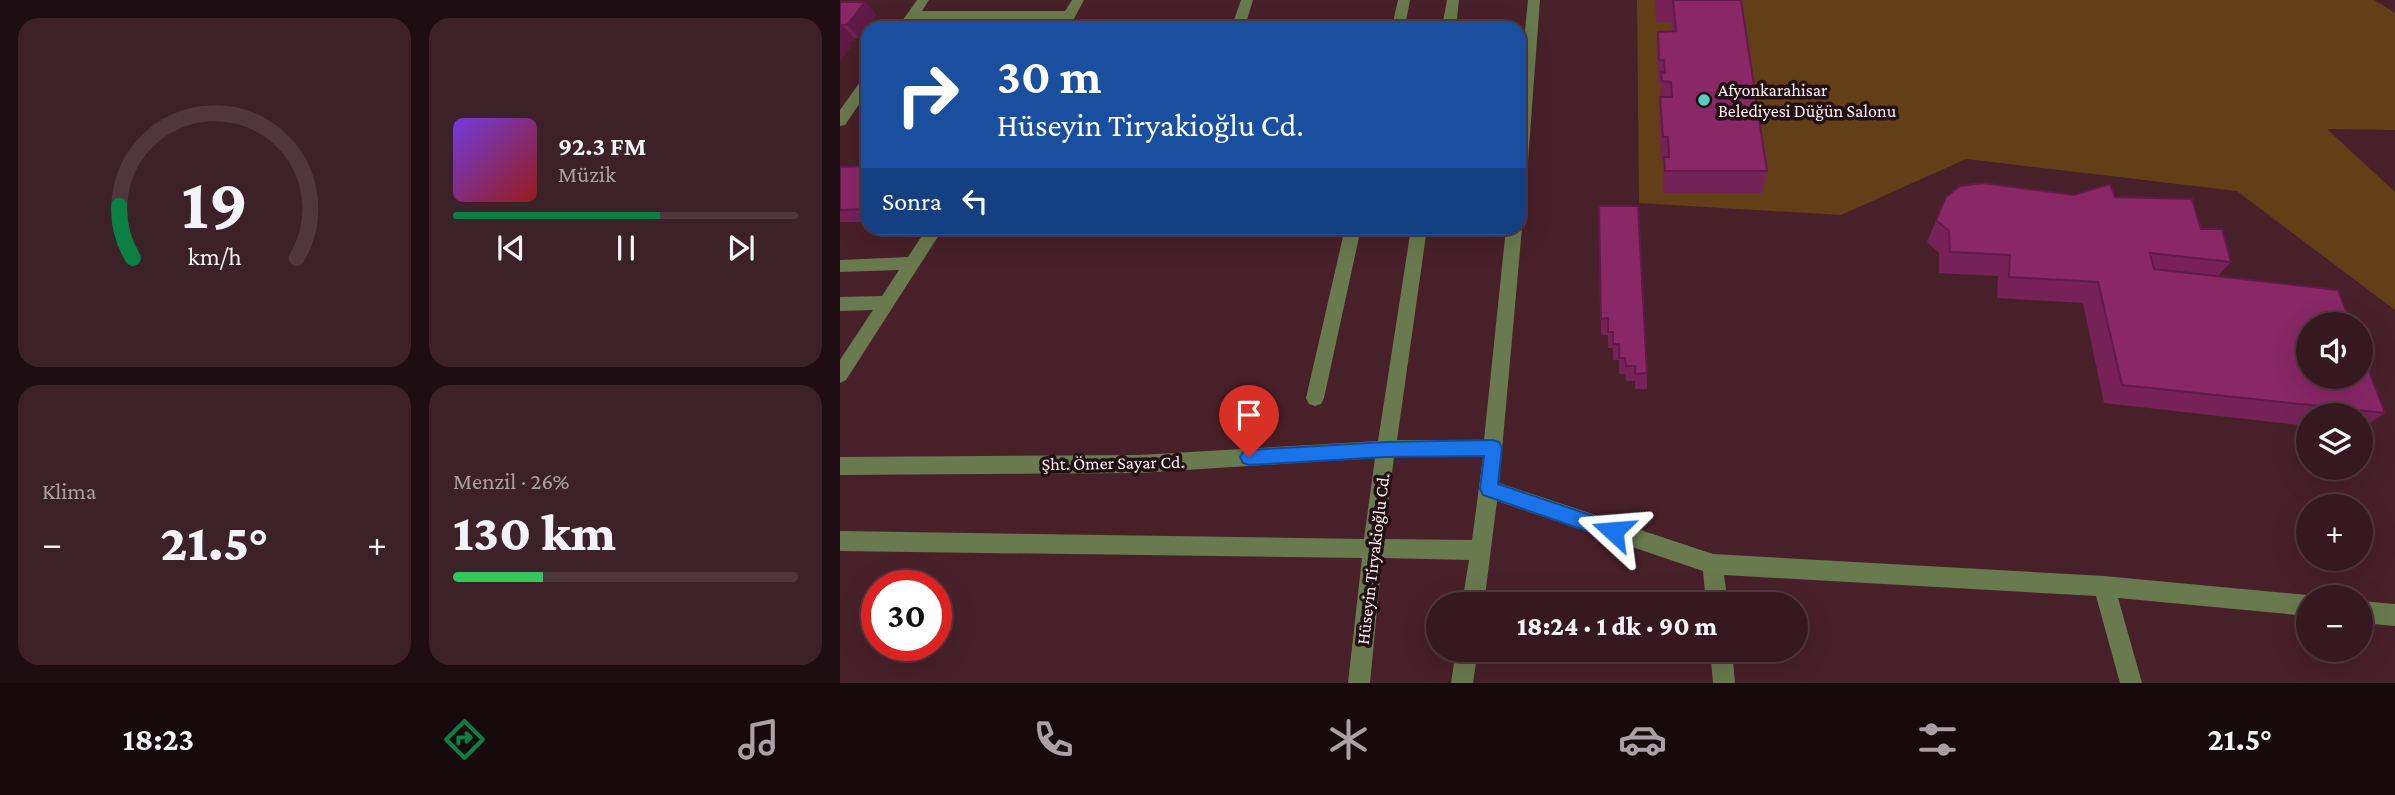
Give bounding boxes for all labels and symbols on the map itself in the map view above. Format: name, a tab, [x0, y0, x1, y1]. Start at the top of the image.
place label: Afyonkarahisar Belediyesi Düğün Salonu	[1718, 80, 1897, 121]
marker: Afyonkarahisar Belediyesi Düğün Salonu	[1696, 92, 1712, 108]
pin	[1219, 385, 1279, 457]
street label: Şht. Ömer Sayar Cd.	[1041, 452, 1185, 474]
street label: Hüseyin Tiryakioğlu Cd.	[1353, 472, 1393, 646]
position arrow	[1576, 494, 1650, 568]
speed limit sign: 30	[861, 570, 952, 661]

